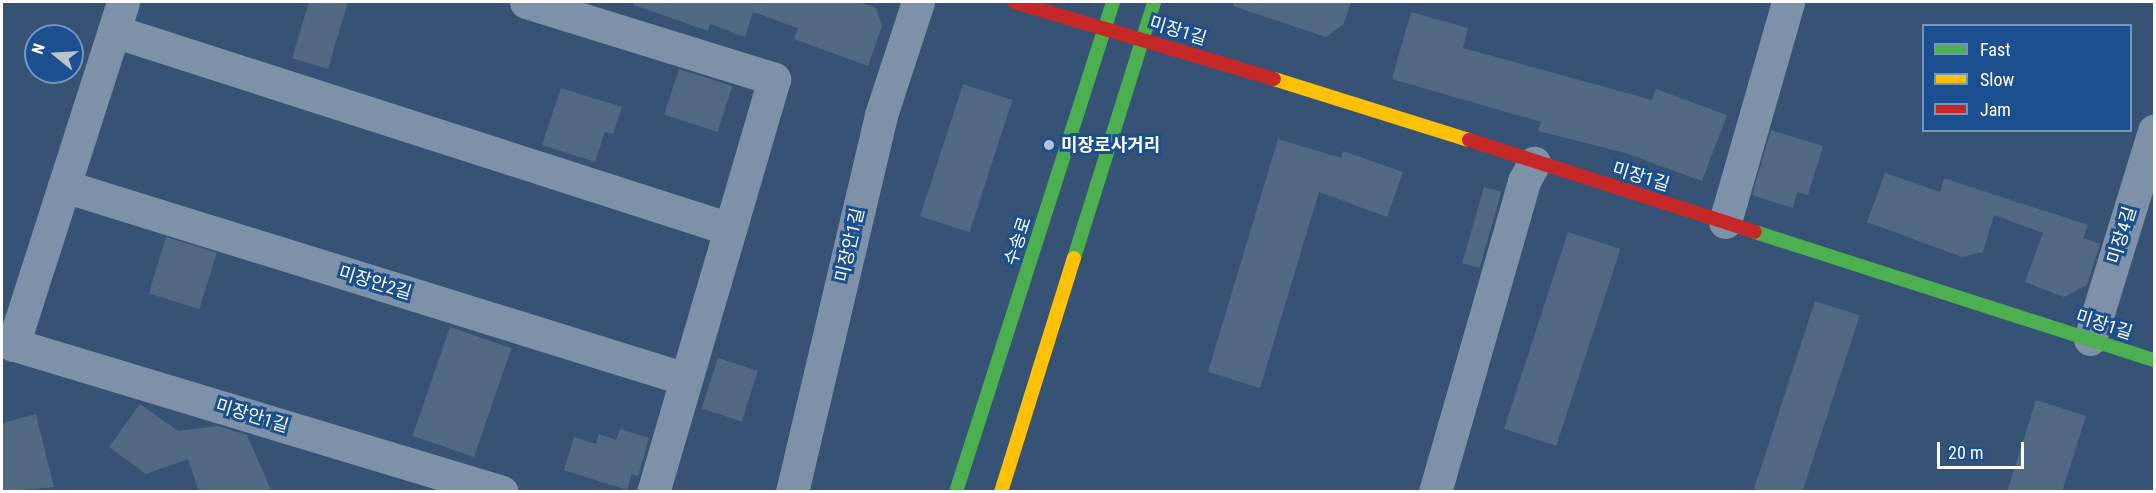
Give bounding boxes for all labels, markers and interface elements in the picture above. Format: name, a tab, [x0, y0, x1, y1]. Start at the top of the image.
street label: 미장1길	[1147, 12, 1209, 50]
north arrow	[24, 24, 84, 84]
legend	[1922, 24, 2132, 132]
text: Fast	[1980, 39, 2011, 60]
text: N	[28, 41, 49, 57]
text: Slow	[1980, 69, 2014, 90]
text: Jam	[1980, 99, 2011, 120]
place label: 미장로사거리	[1061, 134, 1160, 156]
marker: 미장로사거리	[1042, 138, 1056, 152]
street label: 미장1길	[1610, 158, 1672, 196]
street label: 미장4길	[2103, 204, 2141, 266]
street label: 미장안1길	[831, 206, 869, 284]
street label: 수송로	[1000, 214, 1036, 268]
street label: 미장안2길	[336, 262, 414, 304]
street label: 미장1길	[2073, 306, 2135, 344]
street label: 미장안1길	[213, 395, 291, 437]
scale bar	[1940, 430, 2027, 468]
text: 20 m	[1948, 442, 1983, 463]

